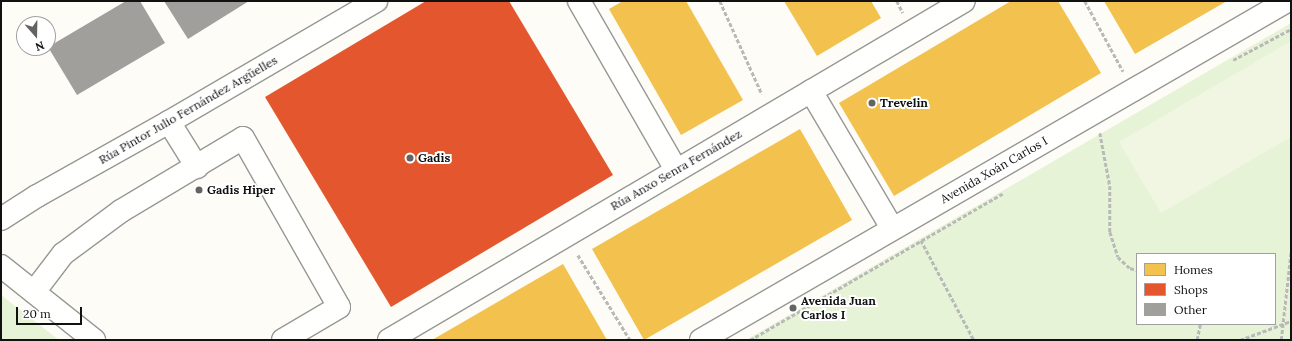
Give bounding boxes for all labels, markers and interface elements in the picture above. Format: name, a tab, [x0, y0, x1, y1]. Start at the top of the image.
north arrow	[16, 16, 56, 56]
text: N	[33, 38, 46, 54]
street label: Rúa Pintor Julio Fernández Argüelles	[96, 53, 280, 167]
place label: Trevelin	[880, 96, 928, 110]
marker: Trevelin	[867, 98, 877, 108]
street label: Rúa Anxo Senra Fernández	[608, 127, 744, 213]
street label: Avenida Xoán Carlos I	[938, 133, 1050, 207]
place label: Gadis	[418, 151, 450, 165]
marker: Gadis	[405, 153, 415, 163]
place label: Gadis Hiper	[207, 183, 275, 197]
marker: Gadis Hiper	[194, 185, 204, 195]
legend	[1136, 253, 1276, 325]
text: Homes	[1174, 262, 1213, 277]
text: Shops	[1174, 282, 1208, 297]
place label: Avenida Juan Carlos I	[801, 294, 876, 322]
scale bar	[18, 299, 84, 325]
text: Other	[1174, 302, 1207, 317]
marker: Avenida Juan Carlos I	[788, 303, 798, 313]
text: 20 m	[23, 306, 51, 321]

